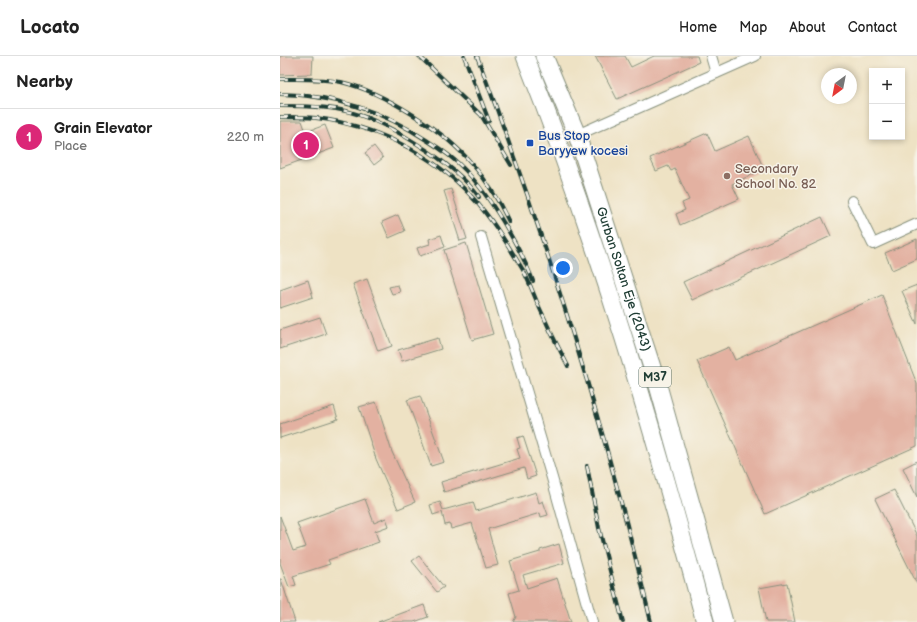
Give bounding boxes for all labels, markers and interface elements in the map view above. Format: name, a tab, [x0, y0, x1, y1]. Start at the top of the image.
text: Locato	[20, 16, 80, 39]
text: Home	[679, 19, 717, 36]
text: Map	[739, 19, 767, 36]
text: About	[789, 19, 826, 36]
text: Contact	[848, 19, 897, 36]
north arrow	[821, 68, 857, 104]
map controls	[869, 68, 905, 140]
button: +	[869, 68, 905, 104]
text: Nearby	[16, 72, 73, 92]
button: −	[869, 104, 905, 140]
text: Grain Elevator	[54, 119, 152, 138]
place label: Bus Stop Baryyew kocesi	[538, 128, 628, 159]
text: 1	[26, 129, 32, 145]
text: 220 m	[227, 129, 264, 145]
pin: 1	[293, 130, 319, 160]
text: Place	[54, 138, 87, 154]
marker: Bus Stop Baryyew kocesi	[525, 138, 535, 148]
place label: Secondary School No. 82	[735, 161, 816, 192]
marker: Secondary School No. 82	[722, 171, 732, 181]
street label: Gurban Soltan Eje (2043)	[593, 205, 654, 353]
your location	[553, 258, 573, 278]
road number: M37	[639, 367, 671, 387]

